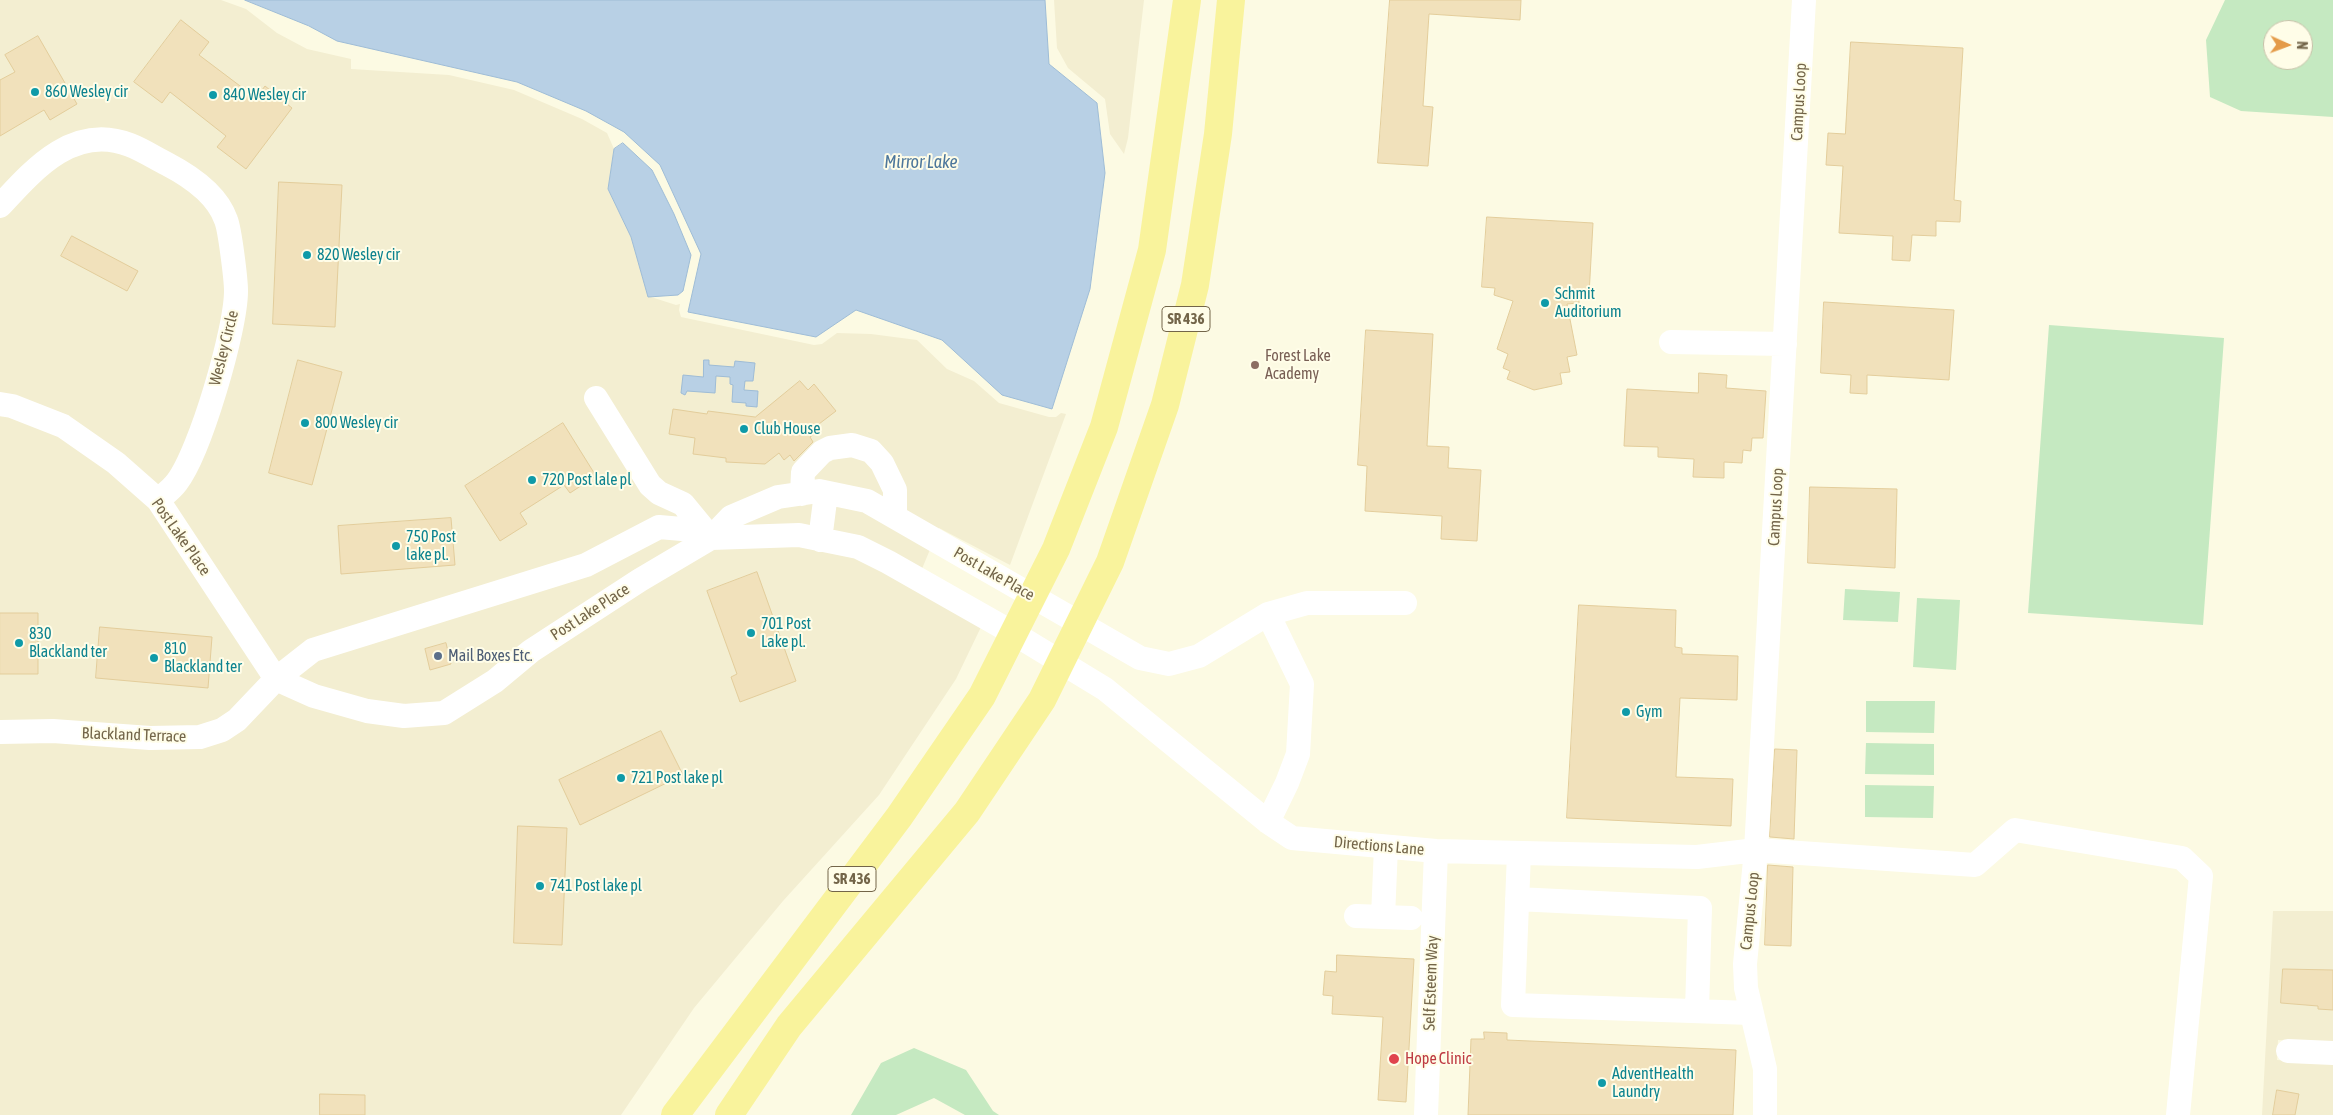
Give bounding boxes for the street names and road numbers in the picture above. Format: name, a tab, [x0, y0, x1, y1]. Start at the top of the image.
street label: Campus Loop	[1787, 62, 1811, 142]
road number: SR 436	[1162, 306, 1210, 332]
street label: Wesley Circle	[205, 308, 243, 388]
street label: Campus Loop	[1764, 467, 1788, 547]
street label: Post Lake Place	[147, 495, 215, 579]
street label: Post Lake Place	[950, 543, 1038, 605]
street label: Post Lake Place	[547, 579, 633, 645]
street label: Blackland Terrace	[81, 724, 187, 746]
street label: Directions Lane	[1333, 832, 1425, 860]
road number: SR 436	[828, 866, 876, 892]
street label: Campus Loop	[1736, 871, 1764, 951]
street label: Self Esteem Way	[1420, 935, 1442, 1031]

